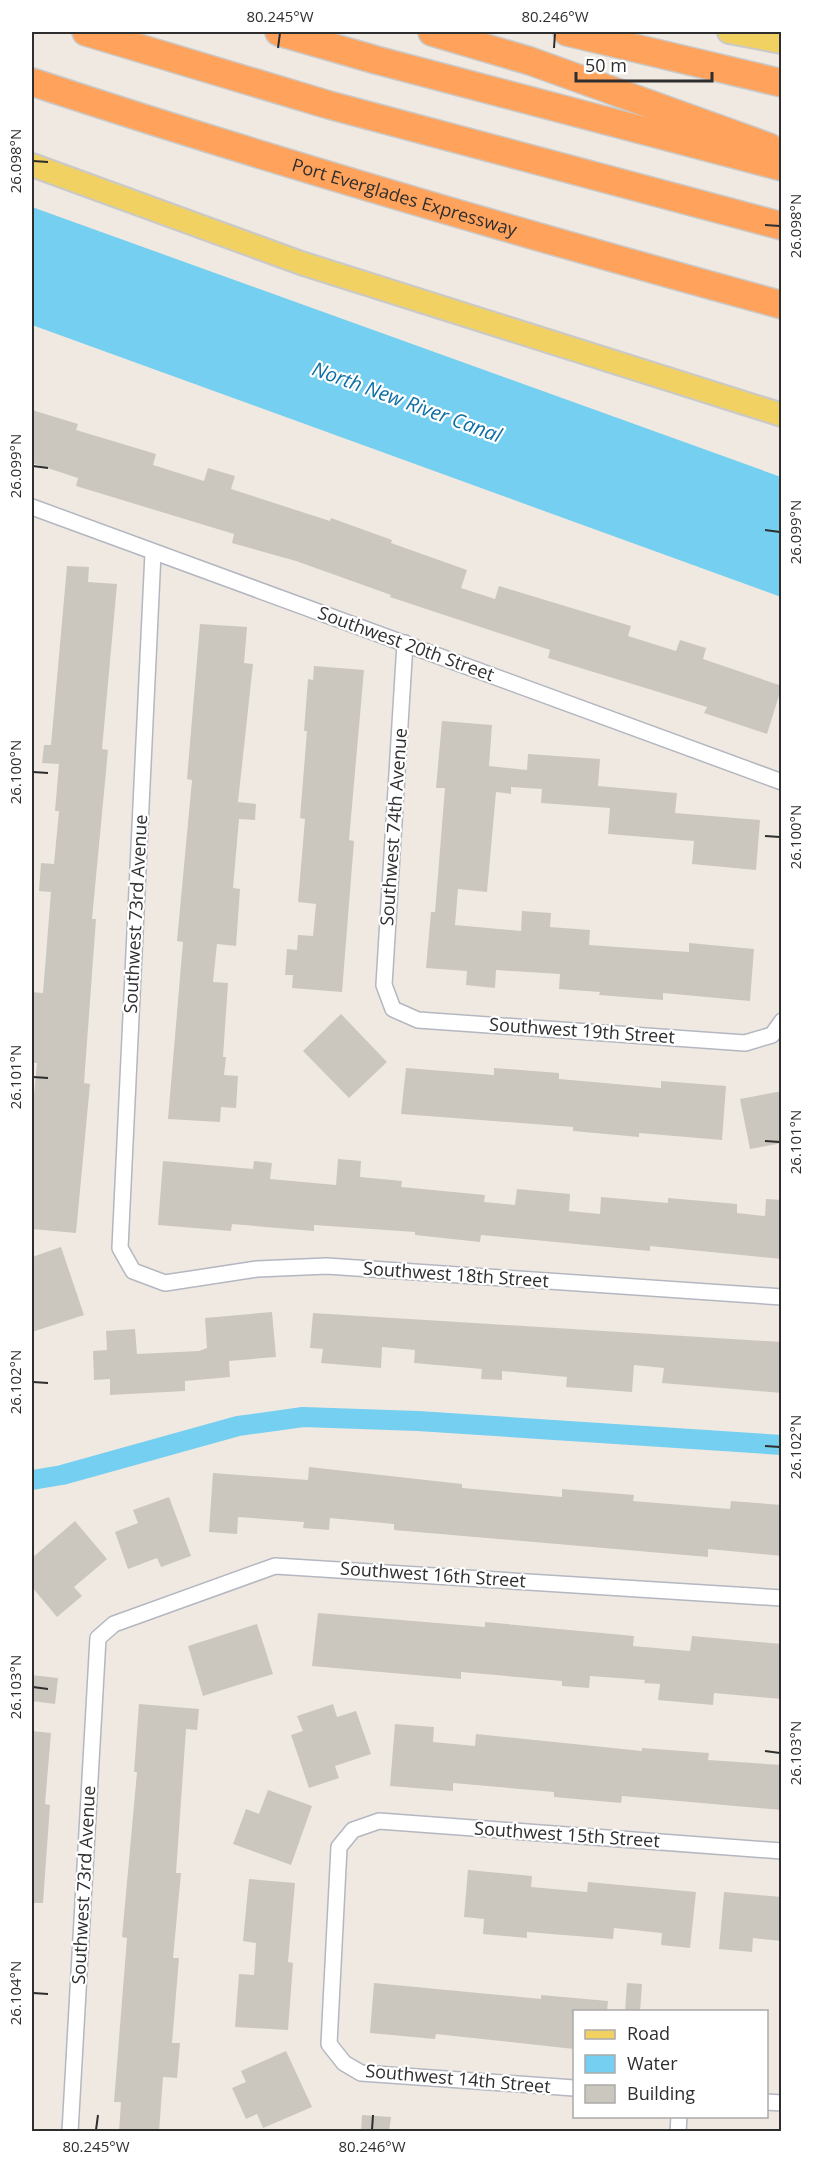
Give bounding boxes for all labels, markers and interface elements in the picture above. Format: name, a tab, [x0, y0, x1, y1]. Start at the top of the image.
text: 80.245°W	[246, 6, 314, 26]
text: 80.246°W	[521, 6, 589, 26]
scale bar	[576, 45, 712, 83]
text: 50 m	[585, 53, 627, 77]
text: 26.098°N	[5, 129, 25, 193]
street label: Port Everglades Expressway	[289, 152, 521, 241]
text: 26.098°N	[785, 194, 805, 258]
water label: North New River Canal	[309, 355, 507, 449]
text: 26.099°N	[5, 434, 25, 498]
text: 26.099°N	[785, 500, 805, 564]
street label: Southwest 20th Street	[315, 600, 498, 686]
street label: Southwest 74th Avenue	[374, 727, 412, 927]
text: 26.100°N	[5, 740, 25, 804]
text: 26.100°N	[785, 805, 805, 869]
street label: Southwest 73rd Avenue	[118, 814, 152, 1014]
street label: Southwest 19th Street	[489, 1012, 676, 1048]
text: 26.101°N	[5, 1045, 25, 1109]
text: 26.101°N	[785, 1110, 805, 1174]
street label: Southwest 18th Street	[363, 1256, 550, 1292]
text: 26.102°N	[5, 1350, 25, 1414]
text: 26.102°N	[785, 1415, 805, 1479]
street label: Southwest 16th Street	[340, 1556, 527, 1592]
text: 26.103°N	[5, 1655, 25, 1719]
text: 26.103°N	[785, 1721, 805, 1785]
street label: Southwest 73rd Avenue	[66, 1785, 100, 1985]
street label: Southwest 15th Street	[474, 1816, 661, 1852]
text: 26.104°N	[5, 1961, 25, 2025]
legend	[573, 2010, 768, 2118]
text: Road	[627, 2021, 670, 2045]
text: Water	[627, 2051, 678, 2075]
street label: Southwest 14th Street	[364, 2058, 552, 2098]
text: Building	[627, 2081, 695, 2105]
text: 80.245°W	[62, 2136, 130, 2156]
text: 80.246°W	[338, 2136, 406, 2156]

